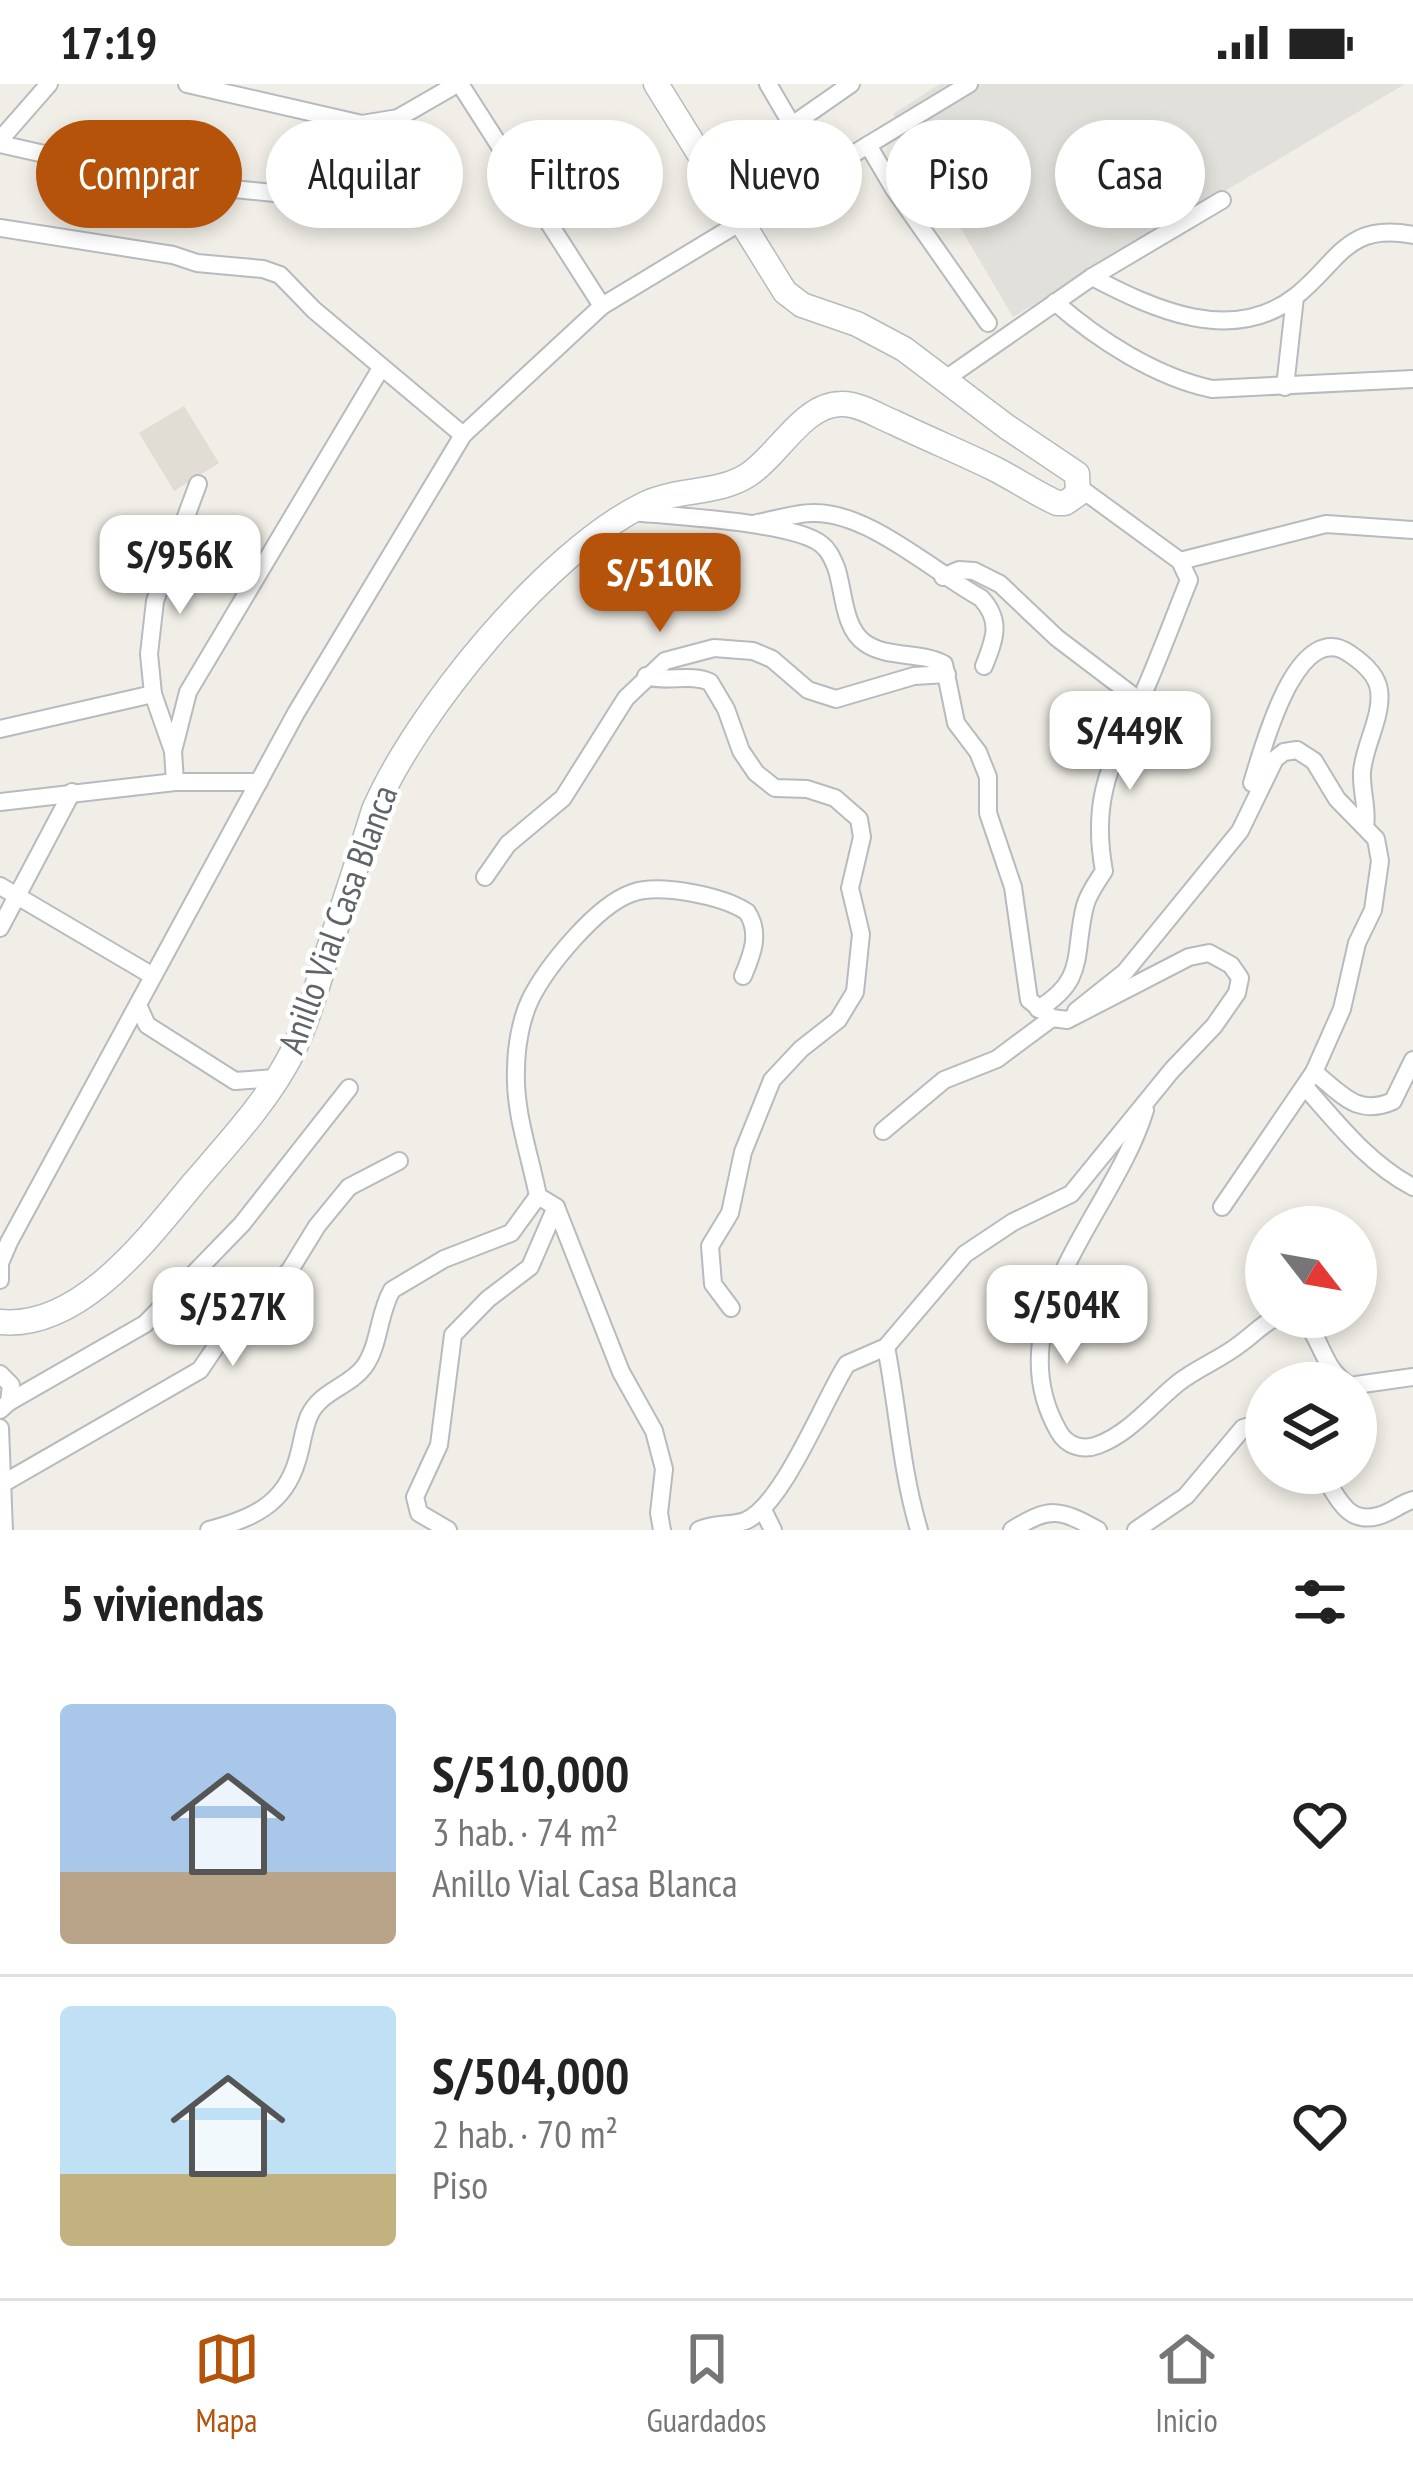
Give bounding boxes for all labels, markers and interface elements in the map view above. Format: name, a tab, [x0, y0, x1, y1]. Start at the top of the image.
text: 17:19	[60, 13, 157, 71]
chip: Comprar	[36, 120, 242, 228]
chip: Alquilar	[266, 120, 463, 228]
chip: Filtros	[487, 120, 663, 228]
chip: Nuevo	[687, 120, 862, 228]
chip: Piso	[886, 120, 1031, 228]
chip: Casa	[1055, 120, 1205, 228]
pin: S/956K	[82, 515, 278, 617]
text: S/956K	[127, 528, 233, 579]
pin: S/510K	[562, 533, 758, 635]
text: S/510K	[607, 546, 713, 597]
pin: S/449K	[1032, 691, 1228, 793]
text: S/449K	[1077, 704, 1183, 755]
street label: Anillo Vial Casa Blanca	[267, 778, 407, 1060]
north arrow	[1245, 1206, 1377, 1338]
map controls	[1245, 1206, 1377, 1494]
pin: S/504K	[969, 1265, 1165, 1367]
pin: S/527K	[135, 1267, 331, 1369]
text: S/504K	[1014, 1278, 1120, 1329]
text: S/527K	[180, 1280, 286, 1331]
button: layers	[1245, 1362, 1377, 1494]
text: 5 viviendas	[60, 1569, 264, 1635]
icon: filters	[1287, 1569, 1353, 1635]
text: S/510,000	[432, 1740, 629, 1806]
icon: home	[156, 1752, 300, 1896]
icon: heart	[1287, 1791, 1353, 1857]
text: 3 hab. · 74 m²	[432, 1806, 618, 1857]
text: Anillo Vial Casa Blanca	[432, 1857, 738, 1908]
text: S/504,000	[432, 2042, 629, 2108]
icon: home	[156, 2054, 300, 2198]
icon: heart	[1287, 2093, 1353, 2159]
text: 2 hab. · 70 m²	[432, 2108, 618, 2159]
text: Piso	[432, 2159, 488, 2210]
tab: Mapa	[194, 2326, 260, 2441]
tab: Guardados	[647, 2326, 767, 2441]
tab: Inicio	[1154, 2326, 1220, 2441]

